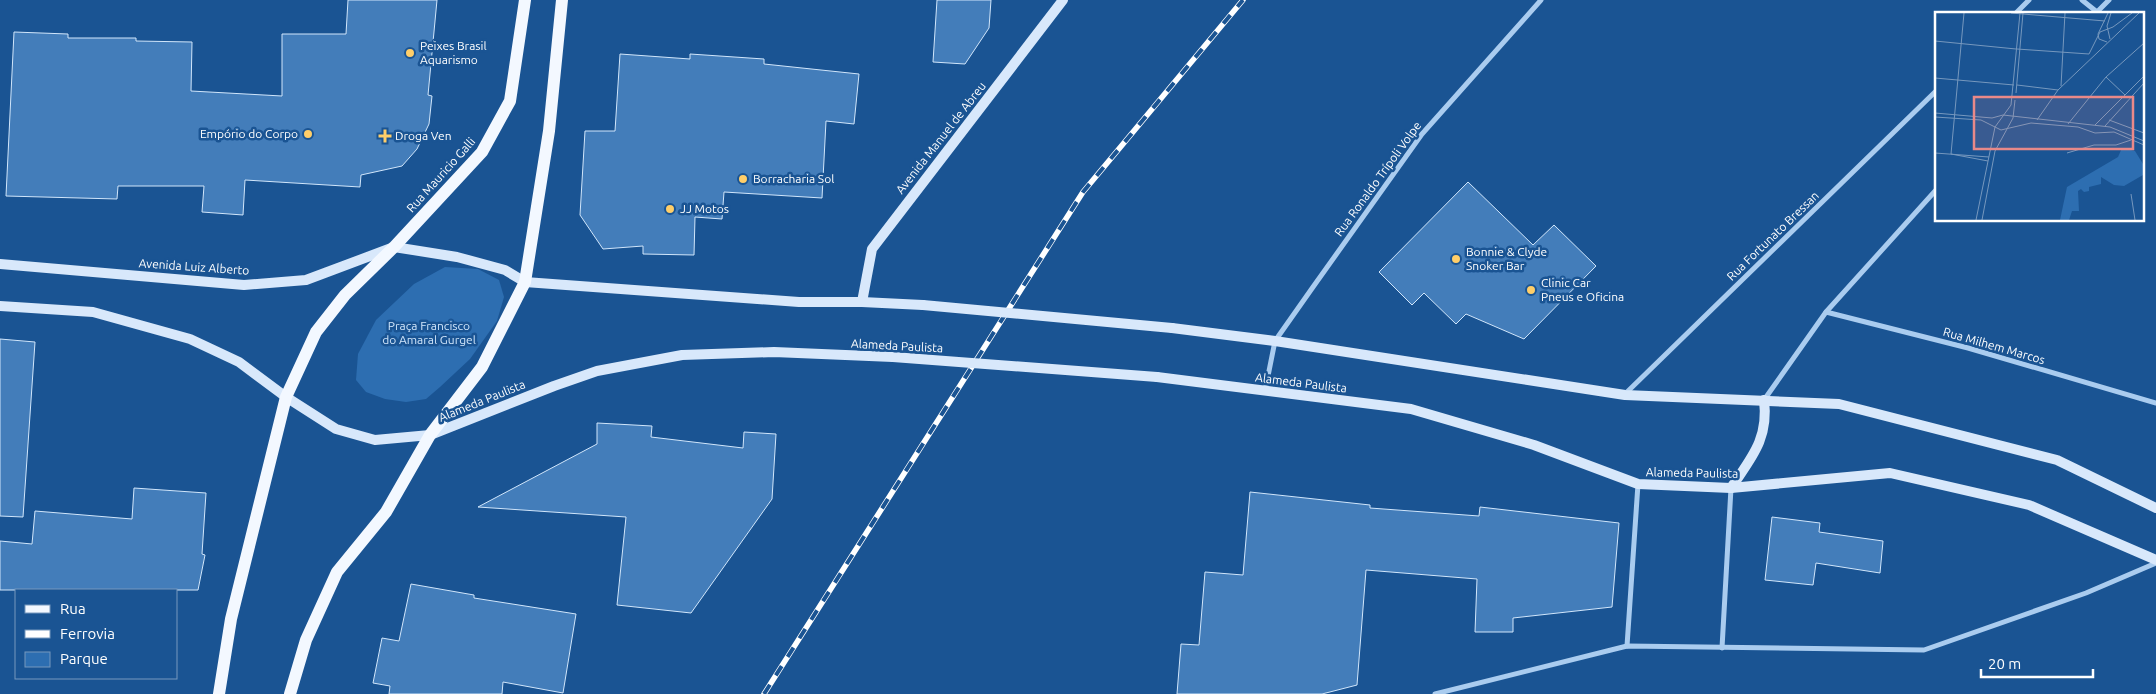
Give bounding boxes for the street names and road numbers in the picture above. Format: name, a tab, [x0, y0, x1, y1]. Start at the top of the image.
street label: Avenida Manuel de Abreu	[893, 79, 988, 196]
street label: Rua Ronaldo Trípoli Volpe	[1332, 119, 1423, 238]
street label: Rua Mauricio Galli	[404, 135, 478, 215]
street label: Rua Fortunato Bressan	[1724, 188, 1821, 283]
street label: Avenida Luiz Alberto	[138, 256, 250, 277]
street label: Rua Milhem Marcos	[1942, 325, 2047, 366]
street label: Alameda Paulista	[851, 337, 943, 354]
street label: Alameda Paulista	[1254, 370, 1348, 395]
street label: Alameda Paulista	[437, 377, 527, 424]
street label: Alameda Paulista	[1646, 465, 1738, 480]

